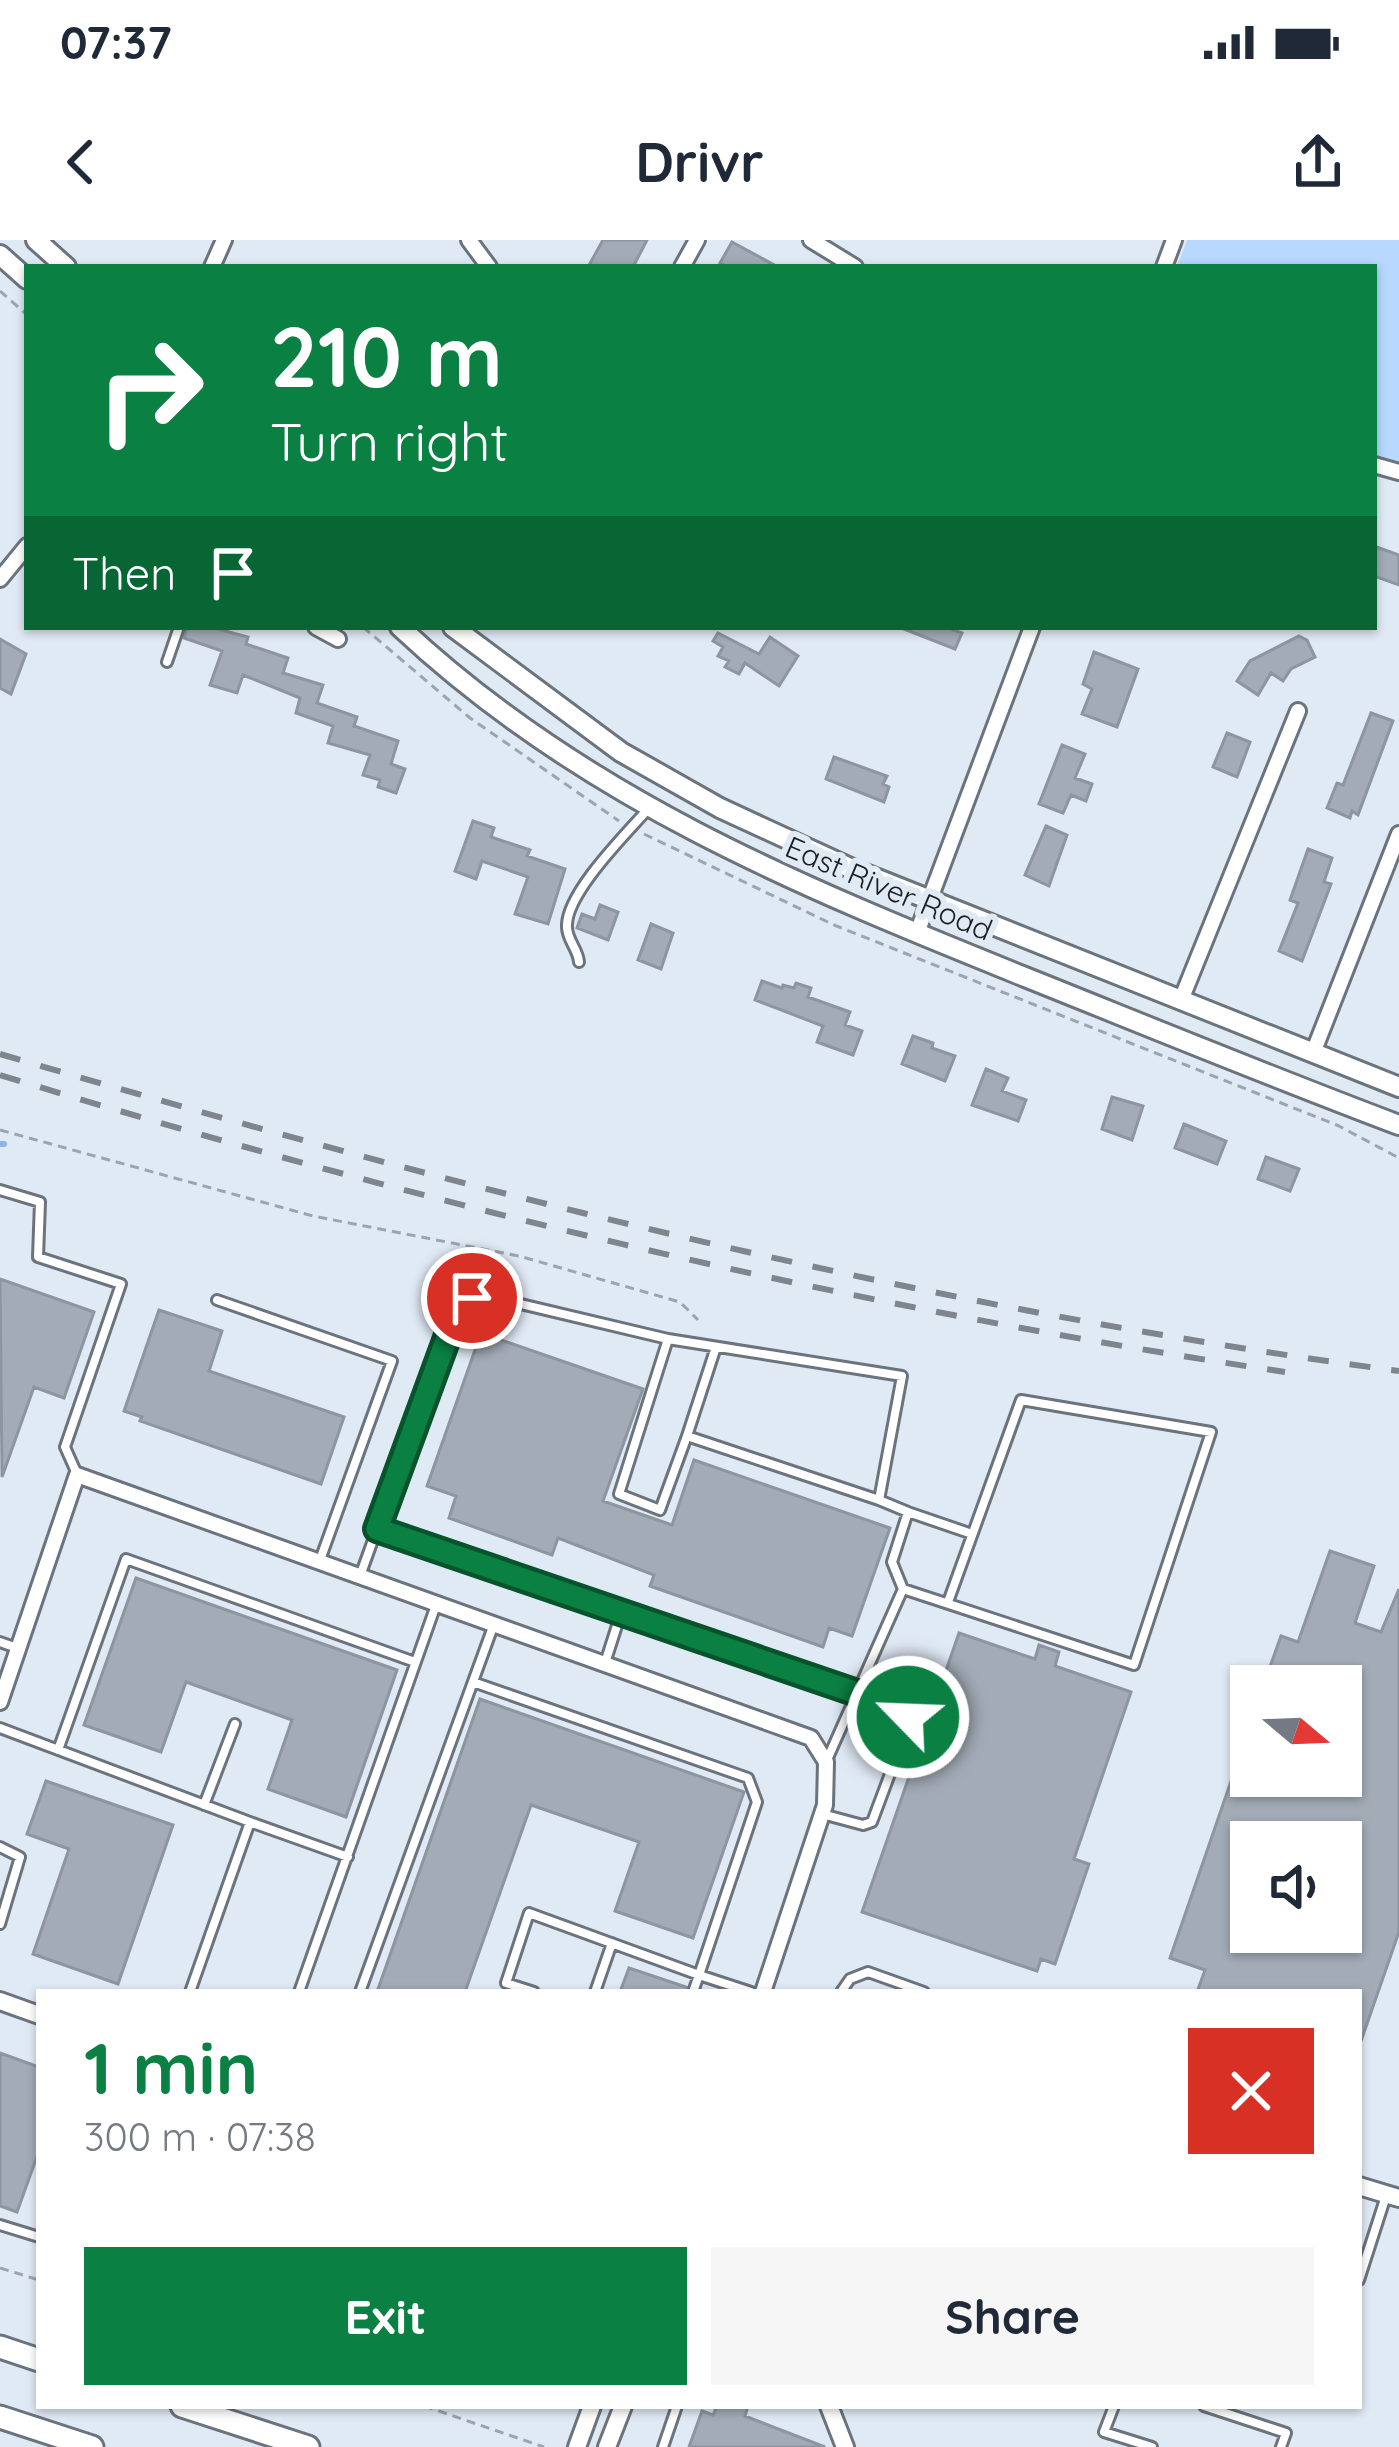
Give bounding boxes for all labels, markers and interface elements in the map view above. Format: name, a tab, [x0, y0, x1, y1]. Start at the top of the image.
text: 07:37	[60, 14, 172, 70]
text: Drivr	[635, 128, 764, 196]
icon: back	[48, 129, 114, 195]
icon: share	[1285, 129, 1351, 195]
text: 210 m	[270, 303, 503, 408]
icon: right	[72, 312, 228, 468]
text: Turn right	[270, 407, 509, 475]
icon: arrive	[200, 540, 266, 606]
text: Then	[72, 545, 176, 601]
street label: East River Road	[780, 827, 998, 949]
pin	[421, 1247, 523, 1349]
icon: arrive	[439, 1265, 505, 1331]
position arrow	[845, 1654, 971, 1780]
north arrow	[1230, 1665, 1362, 1797]
map controls	[1230, 1665, 1362, 1953]
button: sound	[1230, 1821, 1362, 1953]
text: 1 min	[84, 2022, 258, 2112]
button: close	[1188, 2028, 1314, 2154]
text: 300 m · 07:38	[84, 2112, 316, 2161]
button: Exit	[84, 2247, 687, 2385]
button: Share	[711, 2247, 1314, 2385]

